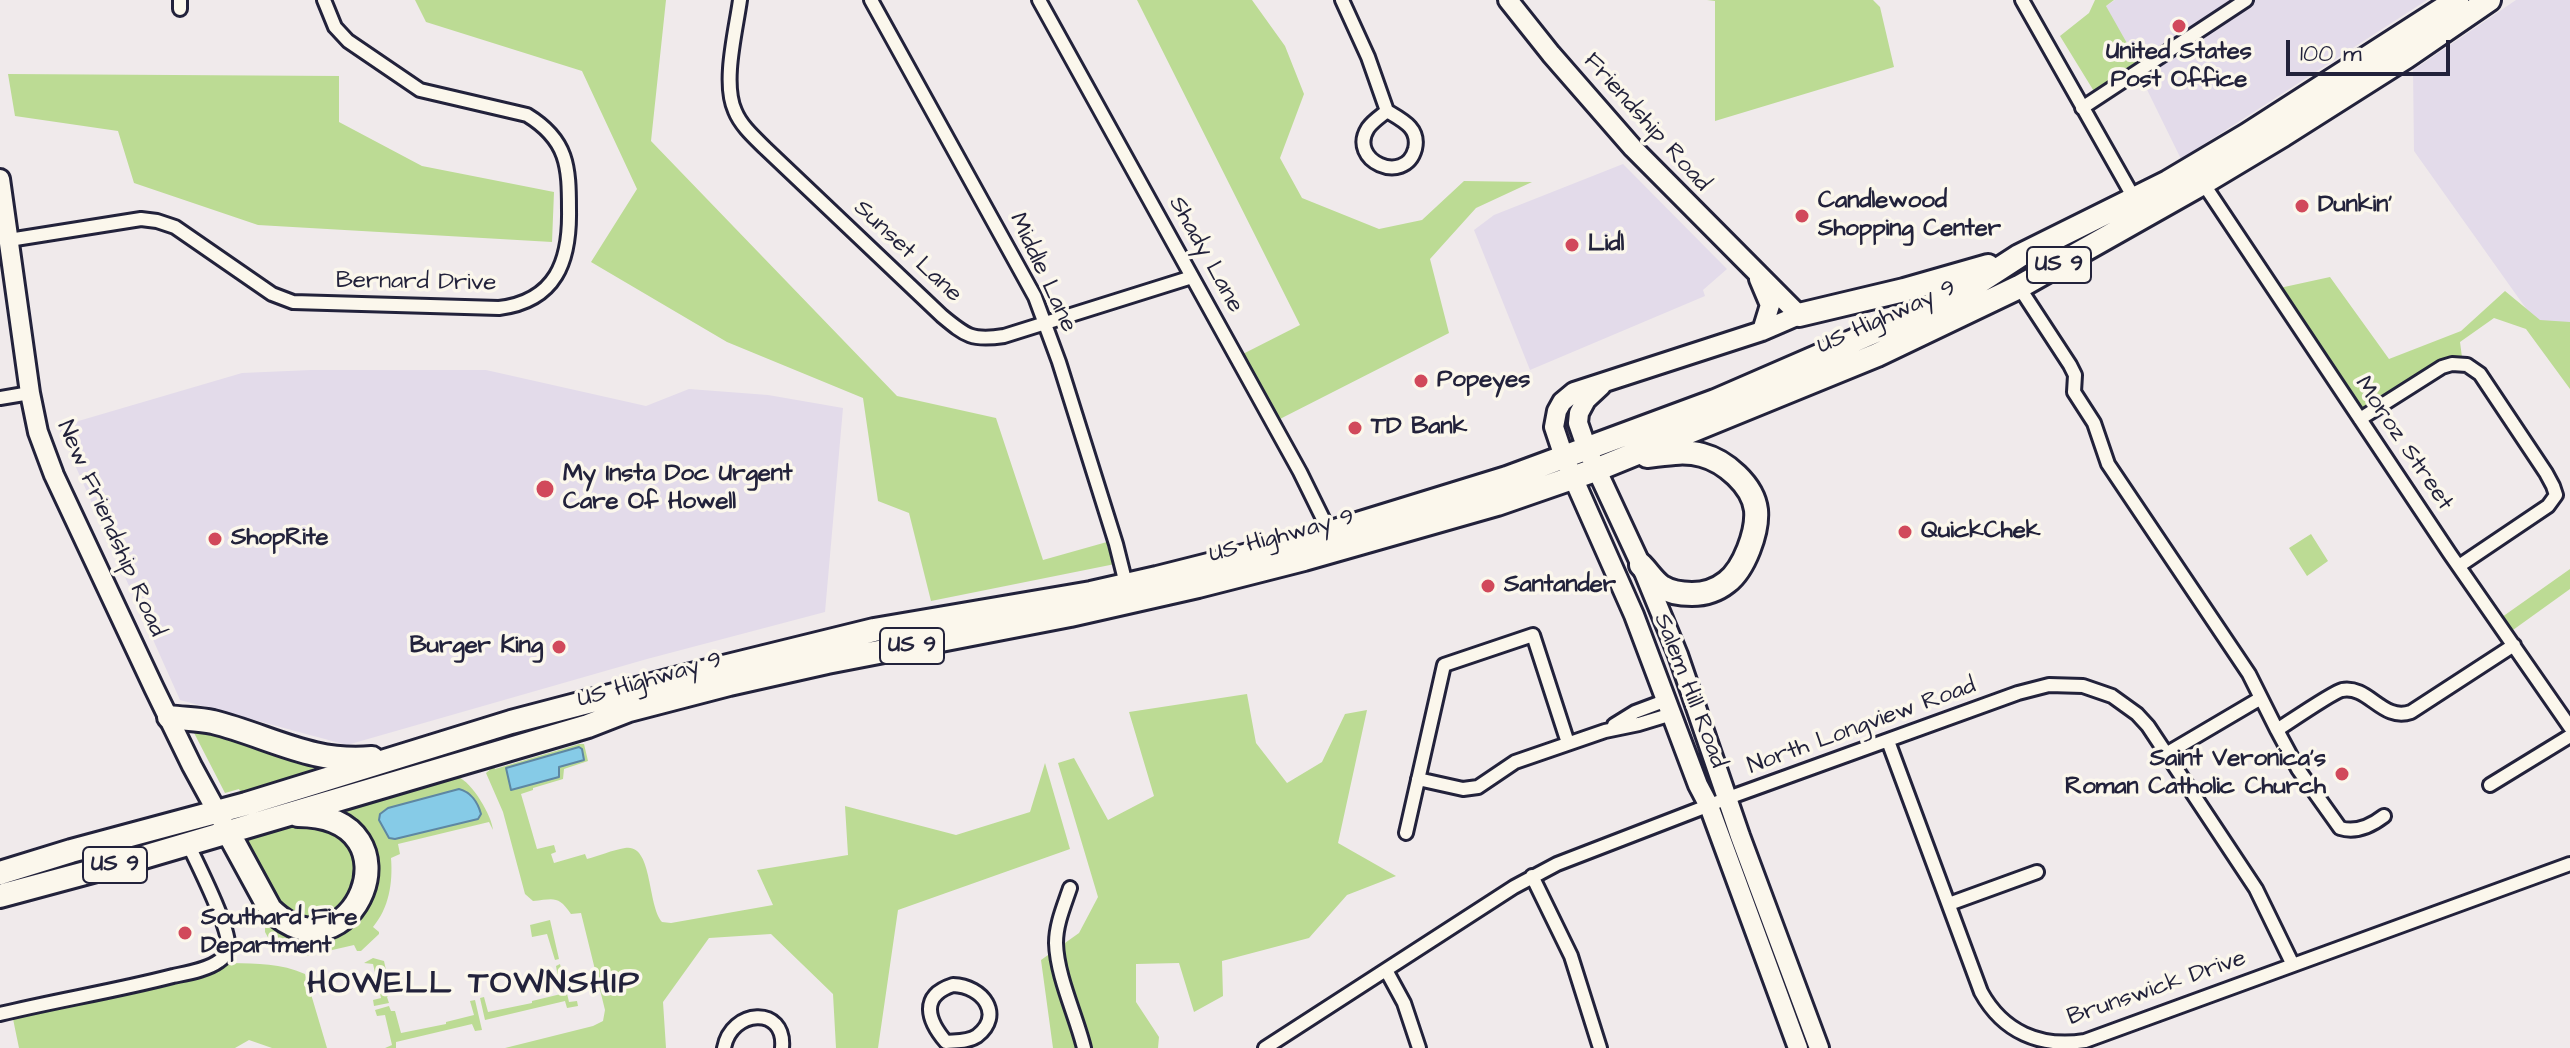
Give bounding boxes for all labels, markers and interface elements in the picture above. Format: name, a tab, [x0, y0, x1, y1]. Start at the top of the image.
marker: United States Post Office	[2170, 17, 2188, 35]
scale bar	[2290, 24, 2454, 74]
text: 100 m	[2300, 37, 2362, 71]
place label: United States Post Office	[2106, 39, 2252, 95]
street label: Friendship Road	[1576, 48, 1716, 198]
place label: Candlewood Shopping Center	[1818, 188, 2001, 244]
street label: Shady Lane	[1161, 192, 1249, 318]
place label: Dunkin'	[2318, 192, 2392, 220]
street label: Sunset Lane	[847, 194, 967, 310]
marker: Dunkin'	[2293, 197, 2311, 215]
marker: Candlewood Shopping Center	[1793, 207, 1811, 225]
street label: Middle Lane	[1002, 209, 1082, 337]
place label: Lidl	[1588, 231, 1624, 259]
marker: Lidl	[1563, 236, 1581, 254]
road number: US 9	[2027, 247, 2091, 283]
street label: Bernard Drive	[335, 267, 497, 299]
street label: US Highway 9	[1813, 275, 1961, 361]
place label: Popeyes	[1437, 367, 1530, 395]
street label: Moroz Street	[2348, 371, 2458, 517]
marker: Popeyes	[1412, 372, 1430, 390]
place label: TD Bank	[1371, 414, 1467, 442]
street label: New Friendship Road	[49, 416, 171, 642]
marker: TD Bank	[1346, 419, 1364, 437]
place label: My Insta Doc Urgent Care Of Howell	[563, 461, 792, 517]
marker: My Insta Doc Urgent Care Of Howell	[534, 478, 556, 500]
street label: US Highway 9	[1206, 504, 1358, 570]
place label: QuickChek	[1921, 518, 2040, 546]
marker: QuickChek	[1896, 523, 1914, 541]
place label: ShopRite	[231, 525, 329, 553]
marker: ShopRite	[206, 530, 224, 548]
place label: Santander	[1504, 572, 1616, 600]
marker: Santander	[1479, 577, 1497, 595]
street label: Salem Hill Road	[1646, 610, 1732, 772]
road number: US 9	[880, 628, 944, 664]
place label: Burger King	[410, 633, 543, 661]
marker: Burger King	[550, 638, 568, 656]
street label: US Highway 9	[574, 647, 726, 715]
street label: North Longview Road	[1744, 672, 1980, 782]
place label: Saint Veronica's Roman Catholic Church	[2065, 746, 2326, 802]
marker: Saint Veronica's Roman Catholic Church	[2333, 765, 2351, 783]
road number: US 9	[83, 847, 147, 883]
place label: Southard Fire Department	[201, 905, 358, 961]
marker: Southard Fire Department	[176, 924, 194, 942]
street label: Brunswick Drive	[2064, 945, 2250, 1033]
district label: HOWELL TOWNSHIP	[307, 966, 641, 1004]

